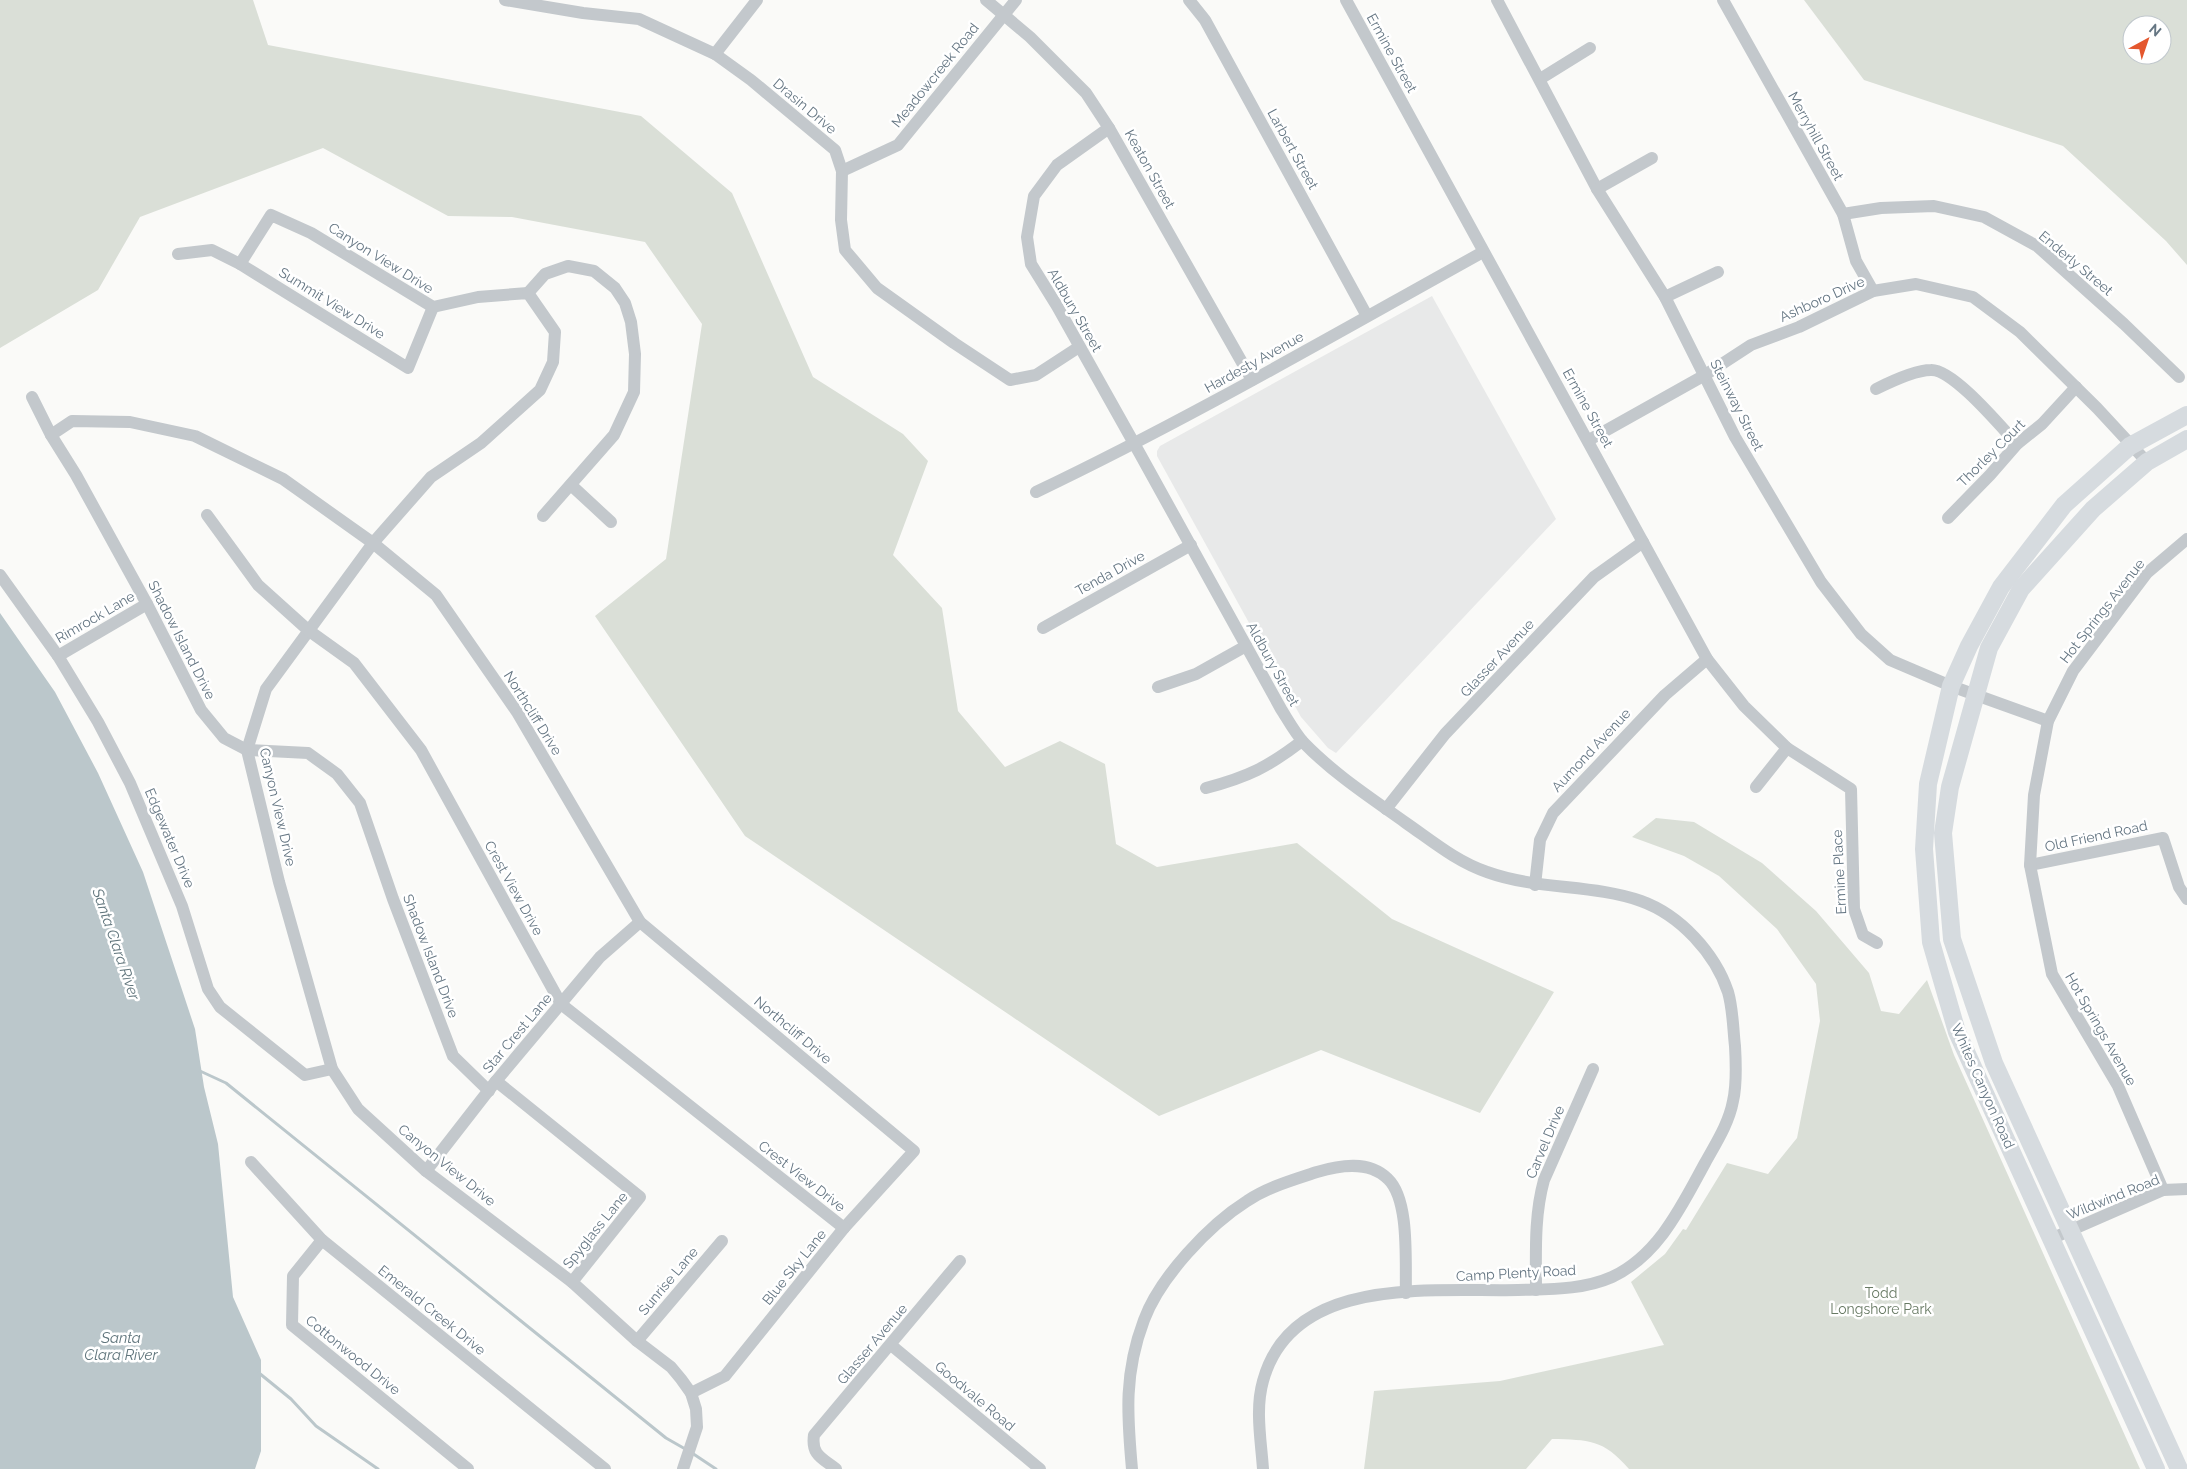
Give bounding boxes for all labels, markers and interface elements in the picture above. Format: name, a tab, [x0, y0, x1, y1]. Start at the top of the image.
street label: Ermine Street	[1364, 11, 1420, 96]
north arrow	[2122, 15, 2172, 65]
street label: Meadowcreek Road	[888, 20, 982, 130]
text: N	[2146, 20, 2165, 40]
street label: Drasin Drive	[770, 75, 840, 137]
street label: Merryhill Street	[1785, 89, 1847, 183]
street label: Larbert Street	[1264, 106, 1322, 192]
street label: Keaton Street	[1122, 127, 1178, 212]
street label: Canyon View Drive	[326, 219, 436, 297]
street label: Enderly Street	[2036, 227, 2116, 299]
street label: Summit View Drive	[276, 264, 388, 342]
street label: Aldbury Street	[1045, 266, 1105, 355]
street label: Ashboro Drive	[1777, 273, 1867, 325]
street label: Hardesty Avenue	[1202, 328, 1306, 396]
street label: Steinway Street	[1707, 357, 1767, 454]
street label: Ermine Street	[1560, 366, 1616, 451]
street label: Thorley Court	[1954, 416, 2028, 490]
street label: Tenda Drive	[1073, 547, 1147, 599]
street label: Hot Springs Avenue	[2056, 556, 2148, 666]
street label: Shadow Island Drive	[145, 578, 219, 702]
street label: Rimrock Lane	[53, 588, 137, 646]
street label: Glasser Avenue	[1457, 616, 1537, 700]
street label: Aldbury Street	[1243, 619, 1303, 709]
street label: Northcliff Drive	[501, 668, 565, 758]
street label: Aumond Avenue	[1548, 705, 1634, 795]
street label: Canyon View Drive	[257, 746, 299, 868]
street label: Edgewater Drive	[142, 786, 198, 890]
street label: Old Friend Road	[2043, 817, 2149, 855]
street label: Ermine Place	[1829, 829, 1849, 915]
street label: Crest View Drive	[481, 838, 547, 938]
water label: Santa Clara River	[88, 885, 144, 1003]
street label: Shadow Island Drive	[400, 892, 462, 1020]
street label: Hot Springs Avenue	[2062, 970, 2140, 1088]
street label: Star Crest Lane	[479, 990, 555, 1076]
street label: Northcliff Drive	[751, 993, 835, 1067]
street label: Whites Canyon Road	[1948, 1021, 2018, 1151]
street label: Carvel Drive	[1522, 1103, 1568, 1181]
street label: Canyon View Drive	[395, 1121, 499, 1209]
street label: Crest View Drive	[755, 1137, 849, 1215]
street label: Wildwind Road	[2064, 1171, 2162, 1223]
street label: Spyglass Lane	[559, 1189, 631, 1271]
street label: Blue Sky Lane	[759, 1226, 829, 1308]
street label: Sunrise Lane	[635, 1244, 701, 1318]
street label: Emerald Creek Drive	[375, 1262, 489, 1358]
street label: Camp Plenty Road	[1456, 1262, 1576, 1284]
park label: Todd Longshore Park	[1830, 1285, 1932, 1317]
street label: Glasser Avenue	[834, 1301, 910, 1387]
street label: Cottonwood Drive	[303, 1312, 403, 1398]
water label: Santa Clara River	[84, 1329, 159, 1364]
street label: Goodvale Road	[932, 1358, 1018, 1434]

